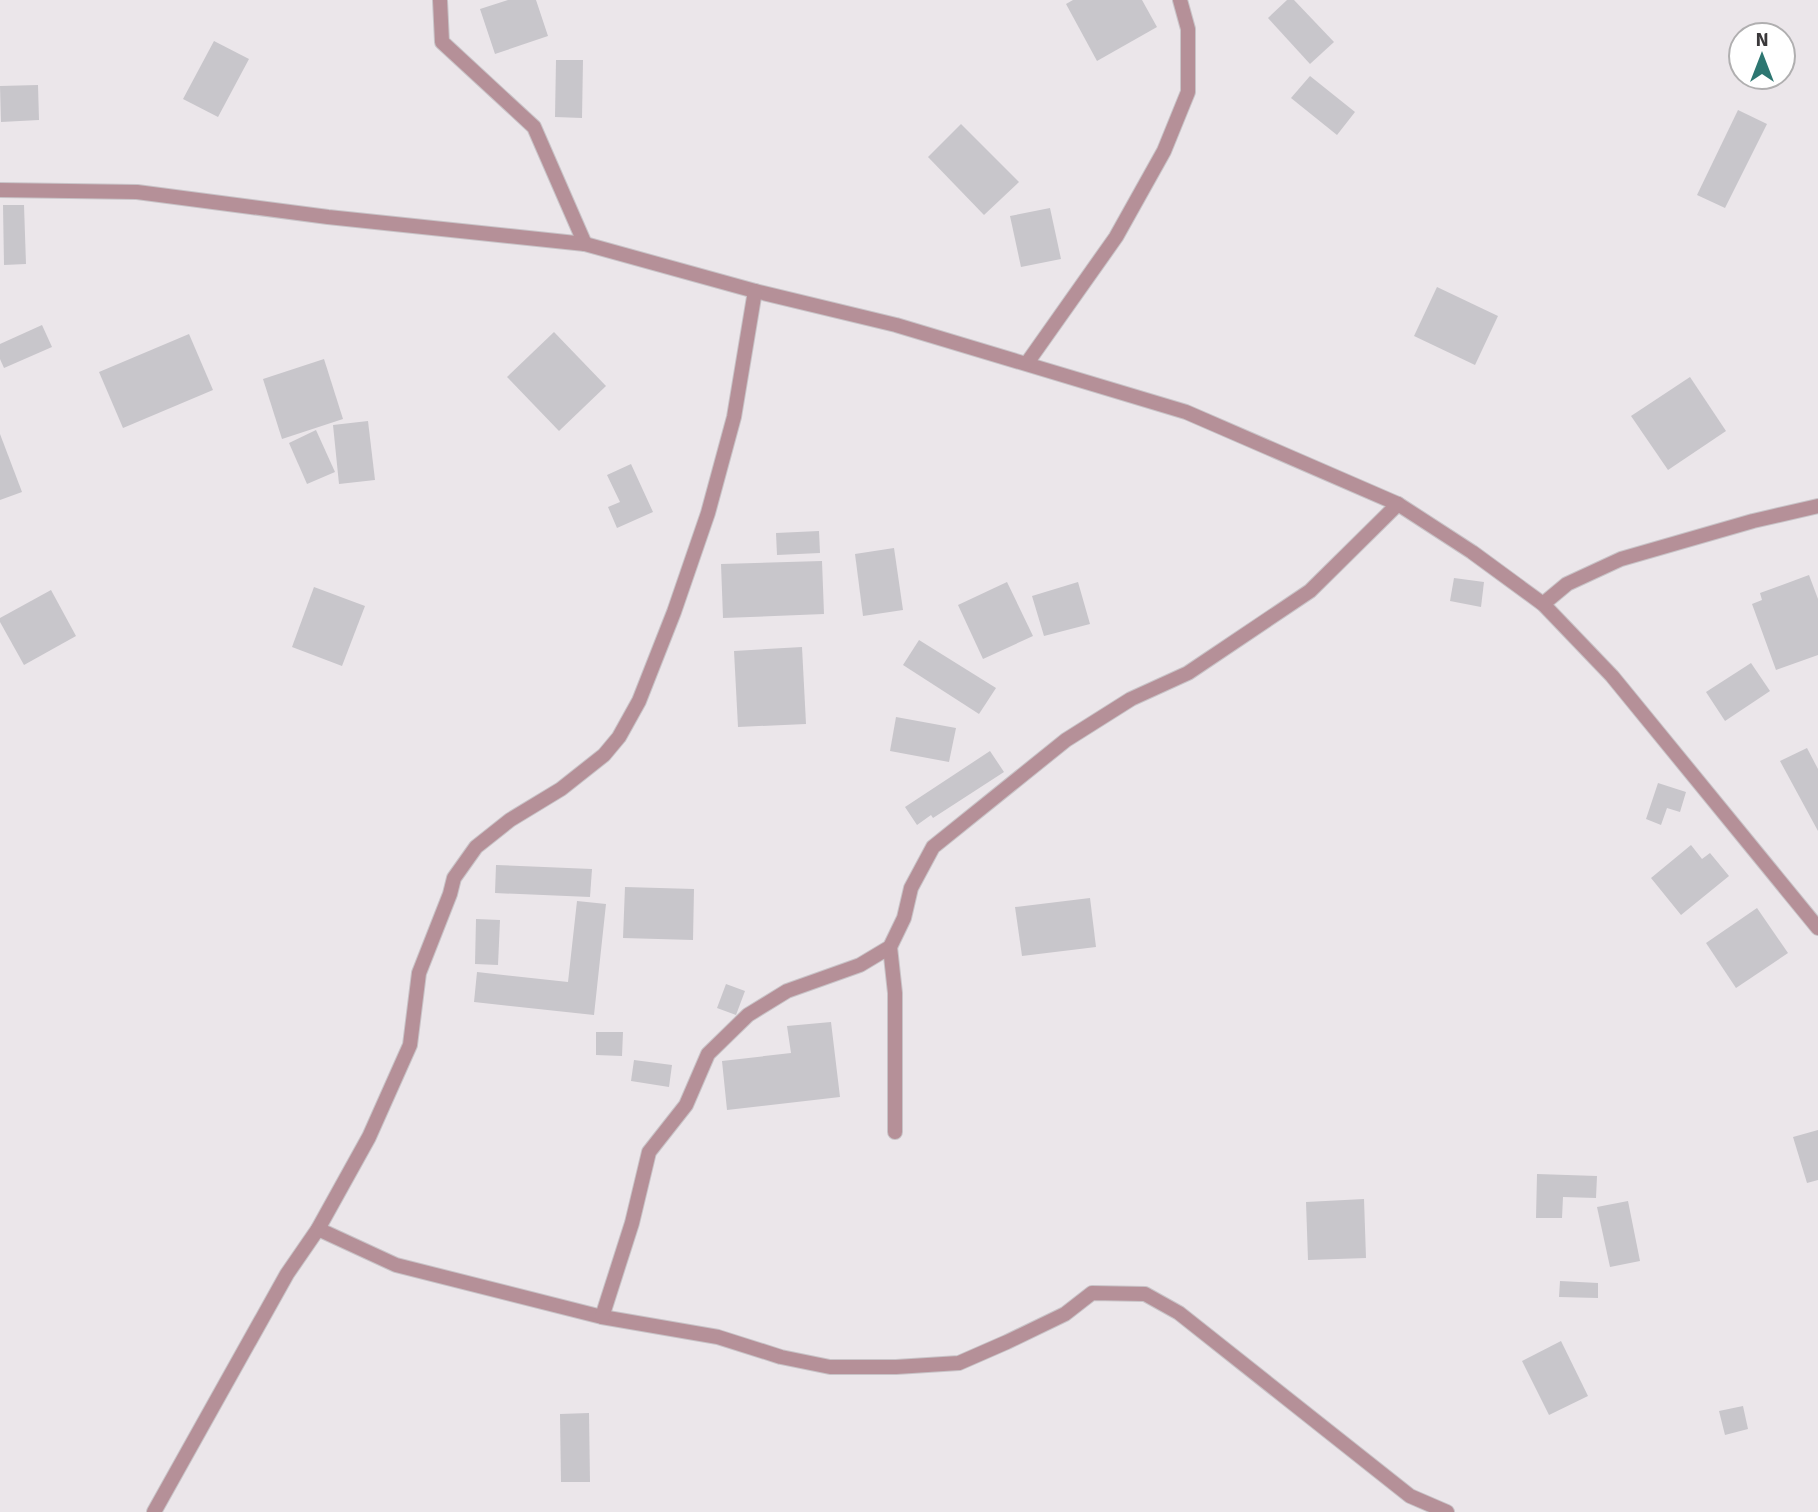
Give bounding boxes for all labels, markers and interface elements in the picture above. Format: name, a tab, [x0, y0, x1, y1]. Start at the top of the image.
north arrow	[1727, 21, 1797, 91]
text: N	[1755, 28, 1769, 52]

